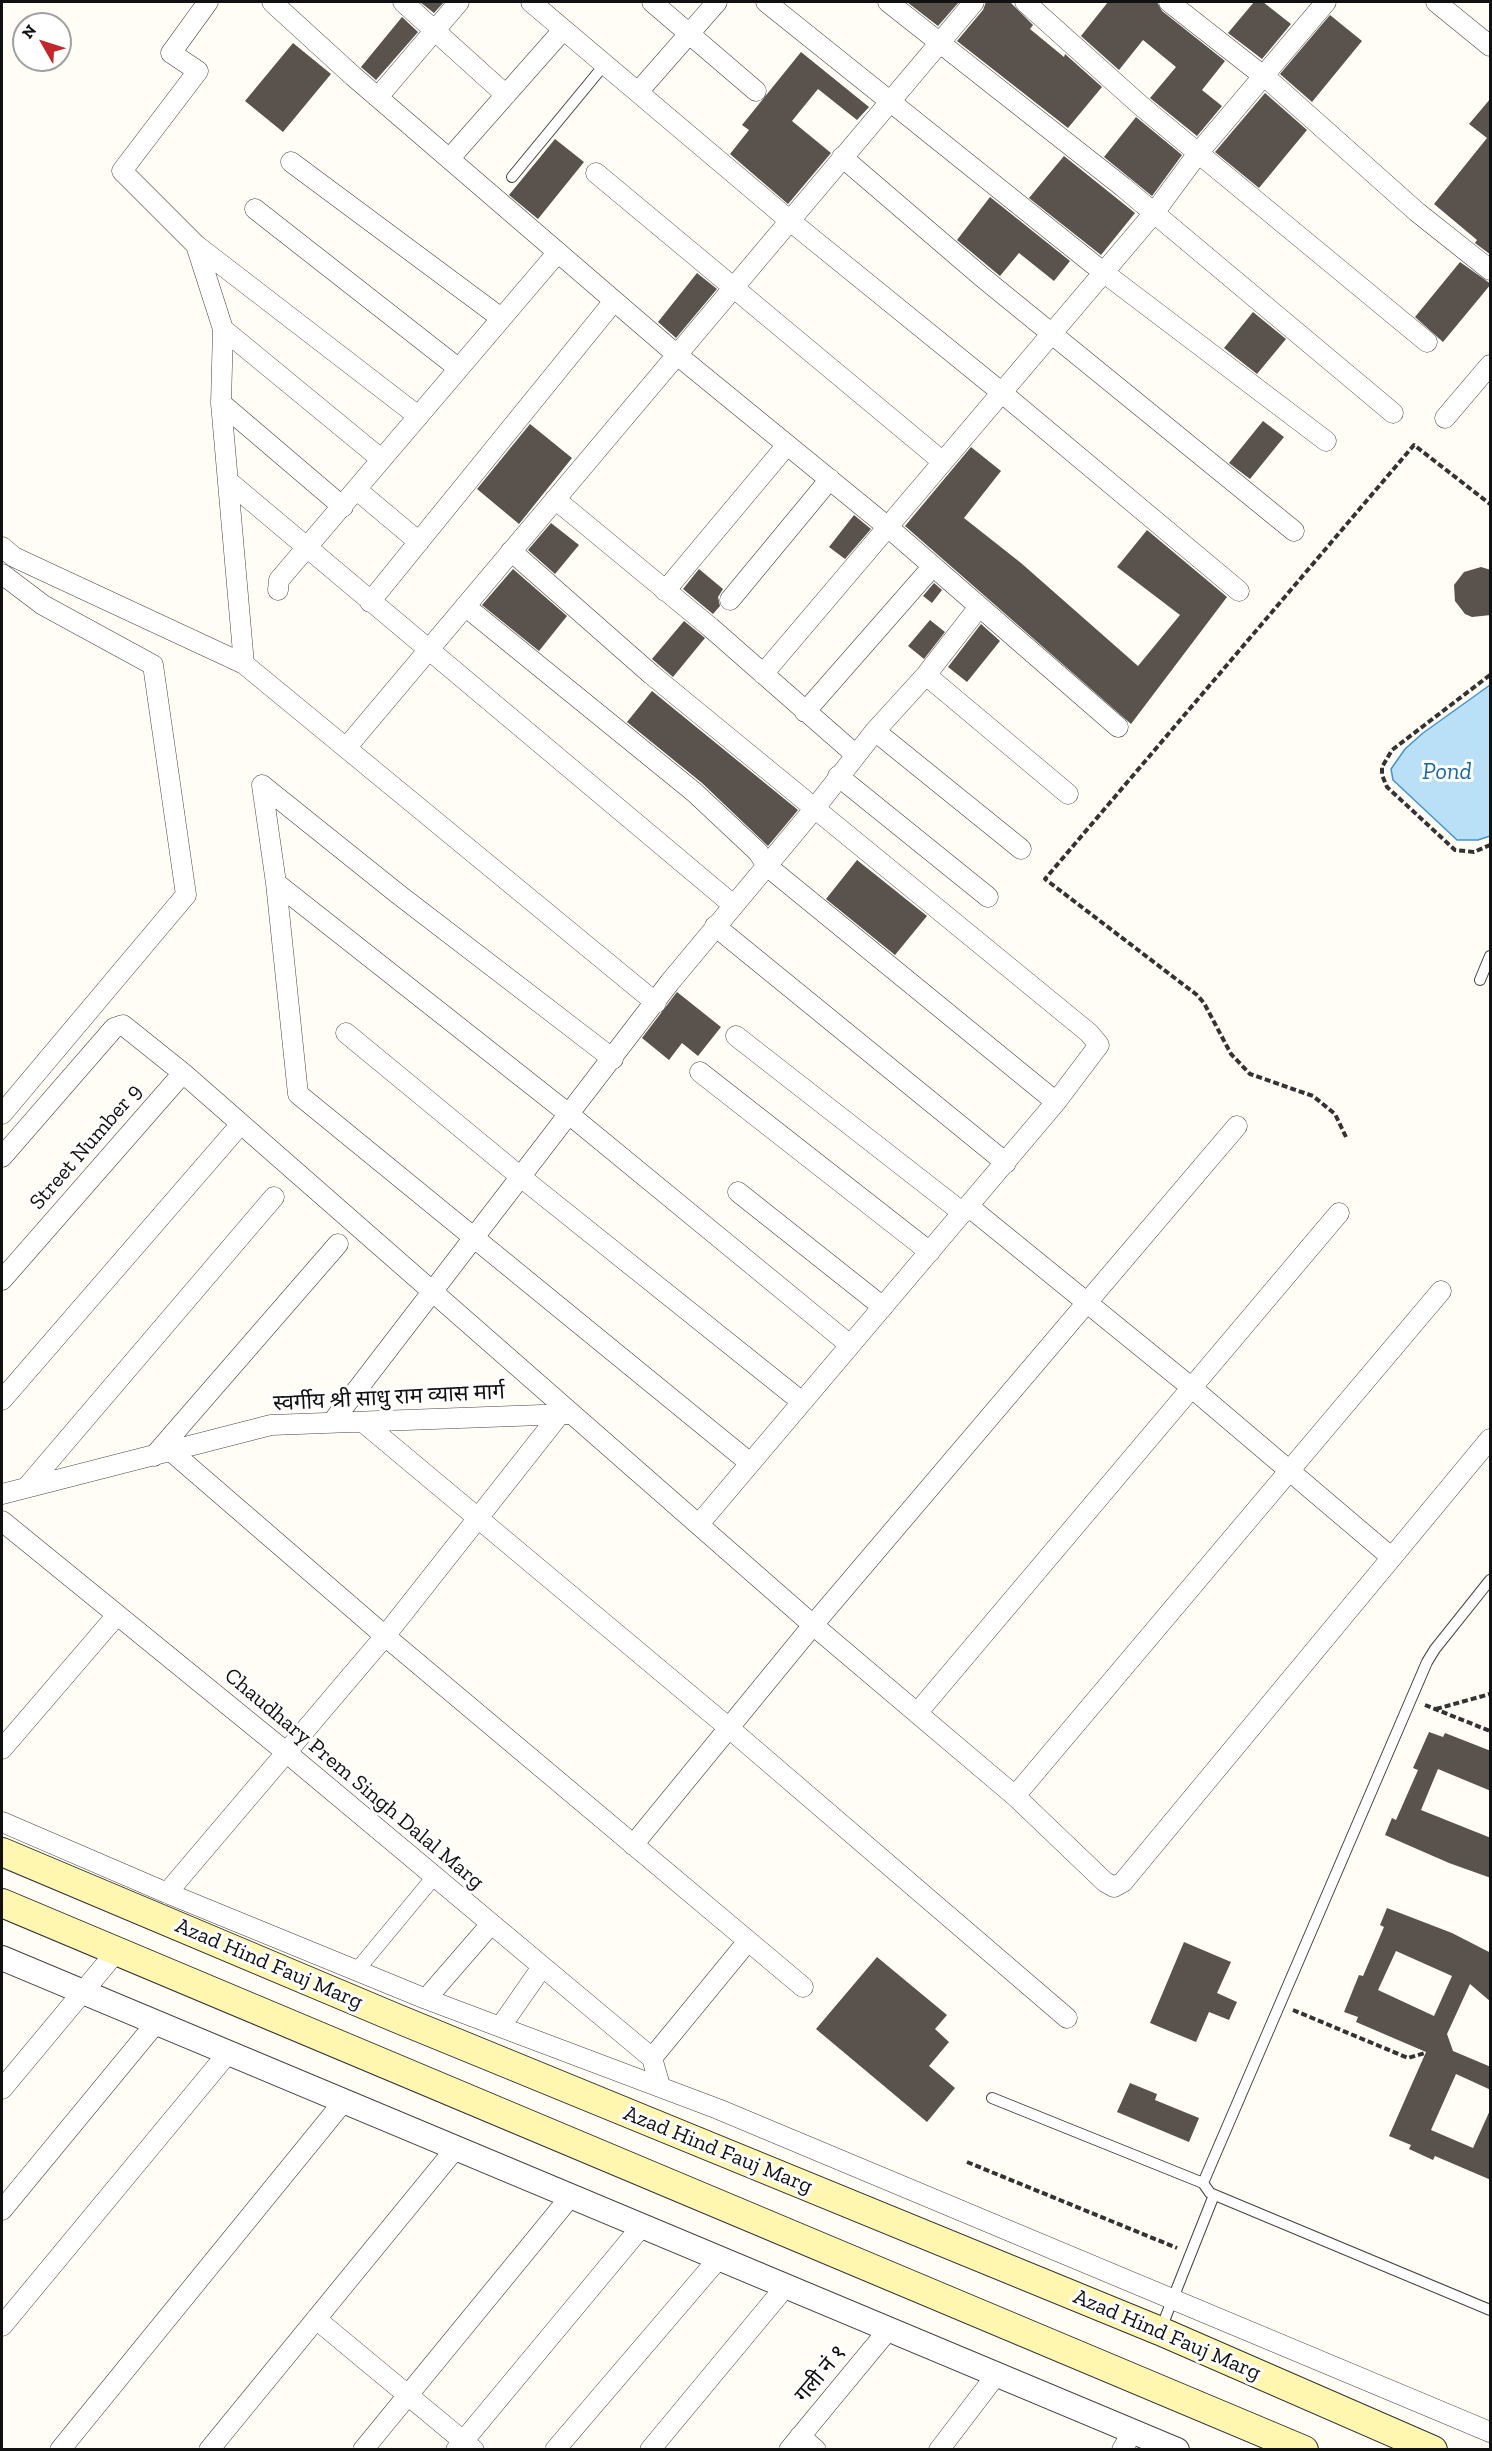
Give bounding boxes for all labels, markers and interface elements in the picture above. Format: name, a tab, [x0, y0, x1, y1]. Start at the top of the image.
north arrow	[12, 12, 72, 72]
text: N	[18, 21, 40, 42]
water label: Pond	[1422, 758, 1472, 786]
street label: Street Number 9	[24, 1079, 148, 1215]
street label: स्वर्गीय श्री साधु राम व्यास मार्ग	[273, 1379, 505, 1417]
street label: Chaudhary Prem Singh Dalal Marg	[219, 1663, 489, 1895]
street label: Azad Hind Fauj Marg	[171, 1913, 367, 2015]
street label: Azad Hind Fauj Marg	[620, 2100, 816, 2200]
street label: Azad Hind Fauj Marg	[1069, 2284, 1265, 2386]
street label: गली नं १	[789, 2340, 853, 2408]

